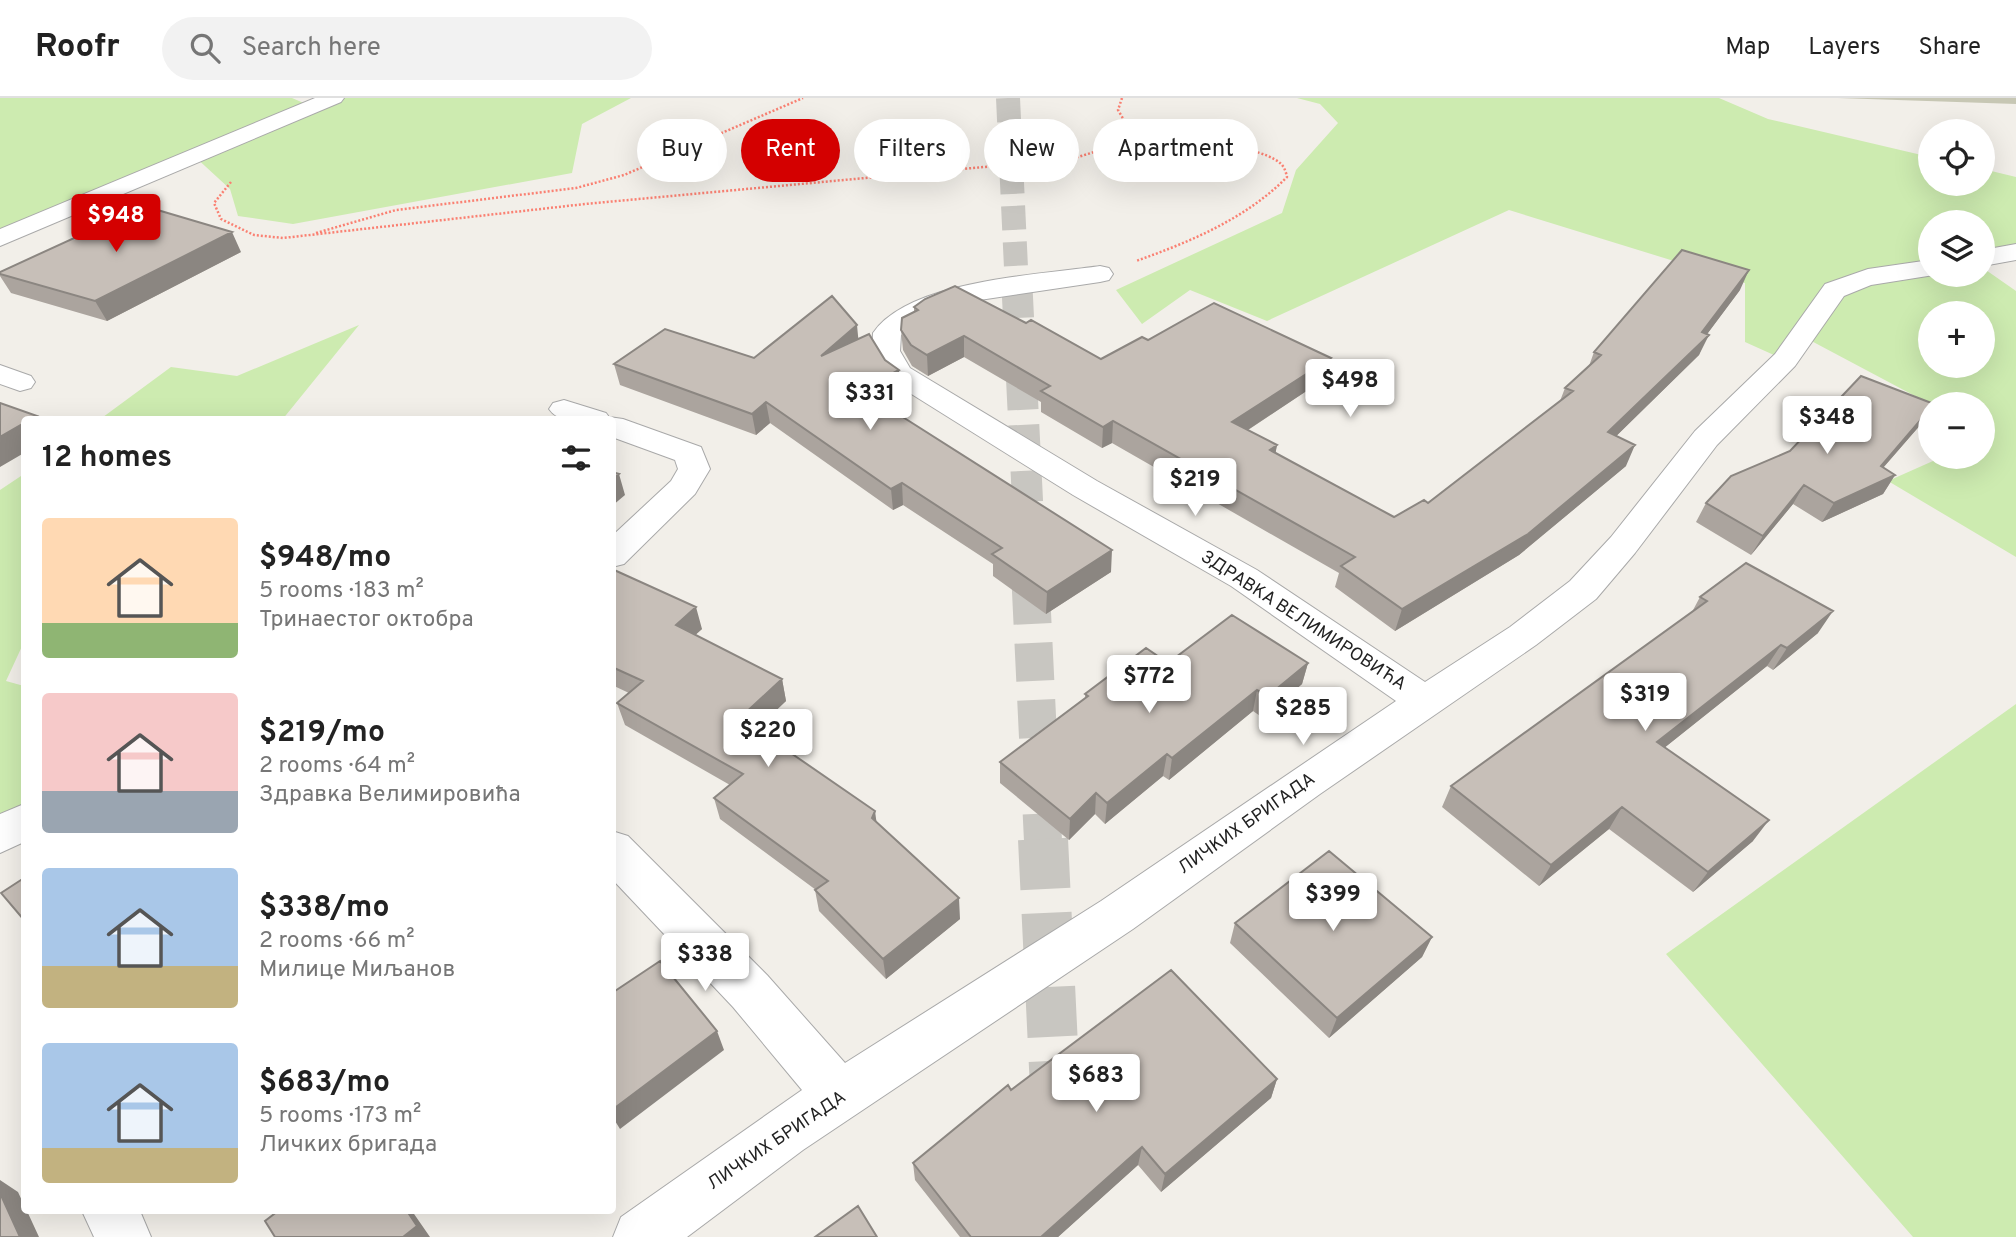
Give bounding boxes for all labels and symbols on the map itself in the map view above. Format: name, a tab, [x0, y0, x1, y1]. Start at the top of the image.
pin: $948	[75, 194, 157, 254]
pin: $498	[1309, 360, 1391, 419]
pin: $331	[829, 372, 911, 432]
pin: $348	[1786, 396, 1868, 456]
pin: $219	[1154, 458, 1236, 518]
street label: ЗДРАВКА ВЕЛИМИРОВИЋА	[1196, 546, 1410, 696]
pin: $772	[1108, 656, 1190, 715]
pin: $319	[1604, 674, 1686, 733]
pin: $285	[1262, 688, 1344, 747]
pin: $220	[727, 710, 809, 769]
street label: ЛИЧКИХ БРИГАДА	[1174, 768, 1320, 880]
pin: $399	[1292, 874, 1374, 933]
pin: $338	[664, 934, 746, 993]
pin: $683	[1055, 1054, 1137, 1114]
street label: ЛИЧКИХ БРИГАДА	[703, 1086, 851, 1196]

